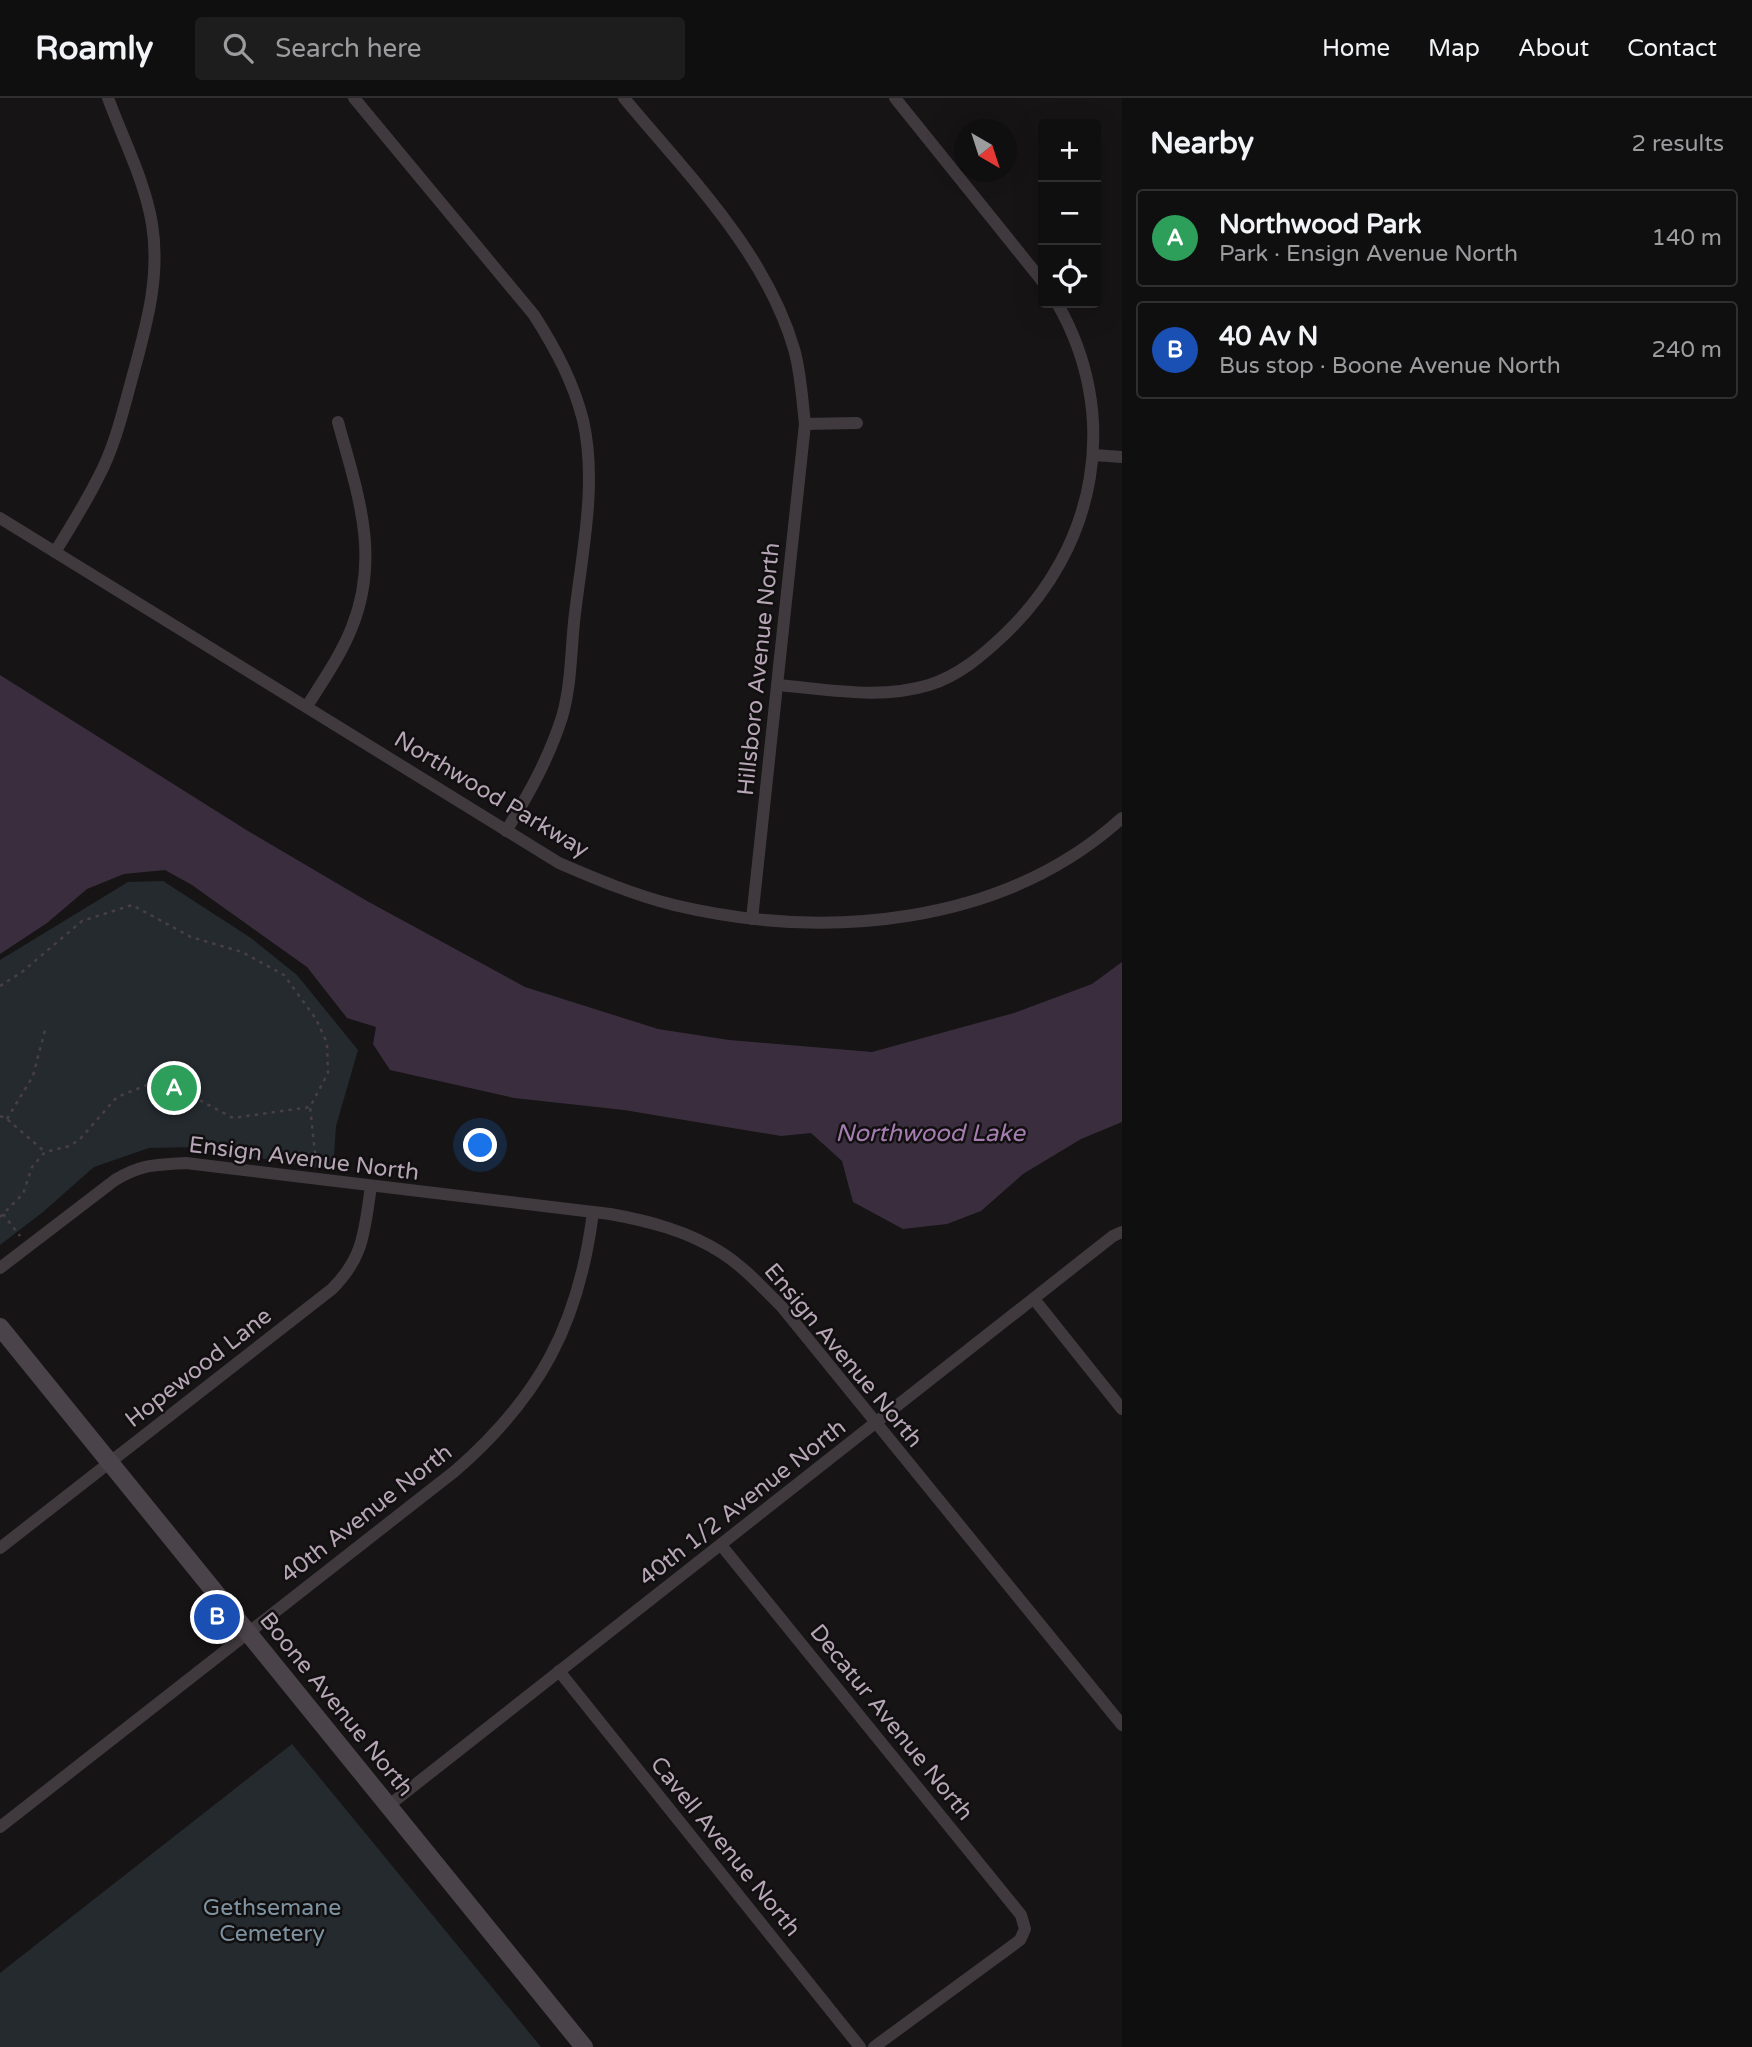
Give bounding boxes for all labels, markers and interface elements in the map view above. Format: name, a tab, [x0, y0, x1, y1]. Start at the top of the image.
search box	[195, 17, 685, 80]
text: Roamly	[35, 29, 153, 68]
icon: search	[219, 29, 257, 67]
text: Search here	[275, 33, 422, 64]
text: Home	[1322, 34, 1390, 63]
text: Map	[1428, 34, 1480, 63]
text: About	[1518, 34, 1589, 63]
text: Contact	[1627, 34, 1717, 63]
north arrow	[954, 119, 1017, 182]
map controls	[1038, 119, 1101, 308]
button: +	[1038, 119, 1101, 182]
text: Nearby	[1150, 125, 1254, 162]
text: 2 results	[1631, 130, 1724, 158]
button: −	[1038, 182, 1101, 245]
text: Northwood Park	[1219, 209, 1422, 240]
text: A	[1166, 224, 1184, 252]
text: 140 m	[1652, 224, 1722, 252]
text: Park · Ensign Avenue North	[1219, 240, 1518, 268]
button: locate	[1038, 245, 1101, 308]
text: 40 Av N	[1219, 321, 1318, 352]
text: B	[1167, 336, 1183, 364]
text: 240 m	[1652, 336, 1722, 364]
text: Bus stop · Boone Avenue North	[1219, 352, 1561, 380]
street label: Hillsboro Avenue North	[732, 541, 786, 797]
street label: Northwood Parkway	[389, 726, 594, 864]
pin: A	[151, 1062, 197, 1114]
water label: Northwood Lake	[835, 1119, 1026, 1148]
your location	[463, 1128, 497, 1162]
street label: Ensign Avenue North	[187, 1131, 421, 1187]
street label: Ensign Avenue North	[758, 1258, 928, 1453]
street label: Hopewood Lane	[120, 1302, 277, 1434]
street label: 40th 1/2 Avenue North	[634, 1413, 852, 1592]
street label: 40th Avenue North	[275, 1438, 458, 1589]
pin: B	[194, 1591, 240, 1643]
street label: Boone Avenue North	[253, 1607, 419, 1802]
street label: Decatur Avenue North	[803, 1619, 979, 1826]
street label: Cavell Avenue North	[644, 1751, 806, 1942]
park label: Gethsemane Cemetery	[203, 1894, 341, 1948]

